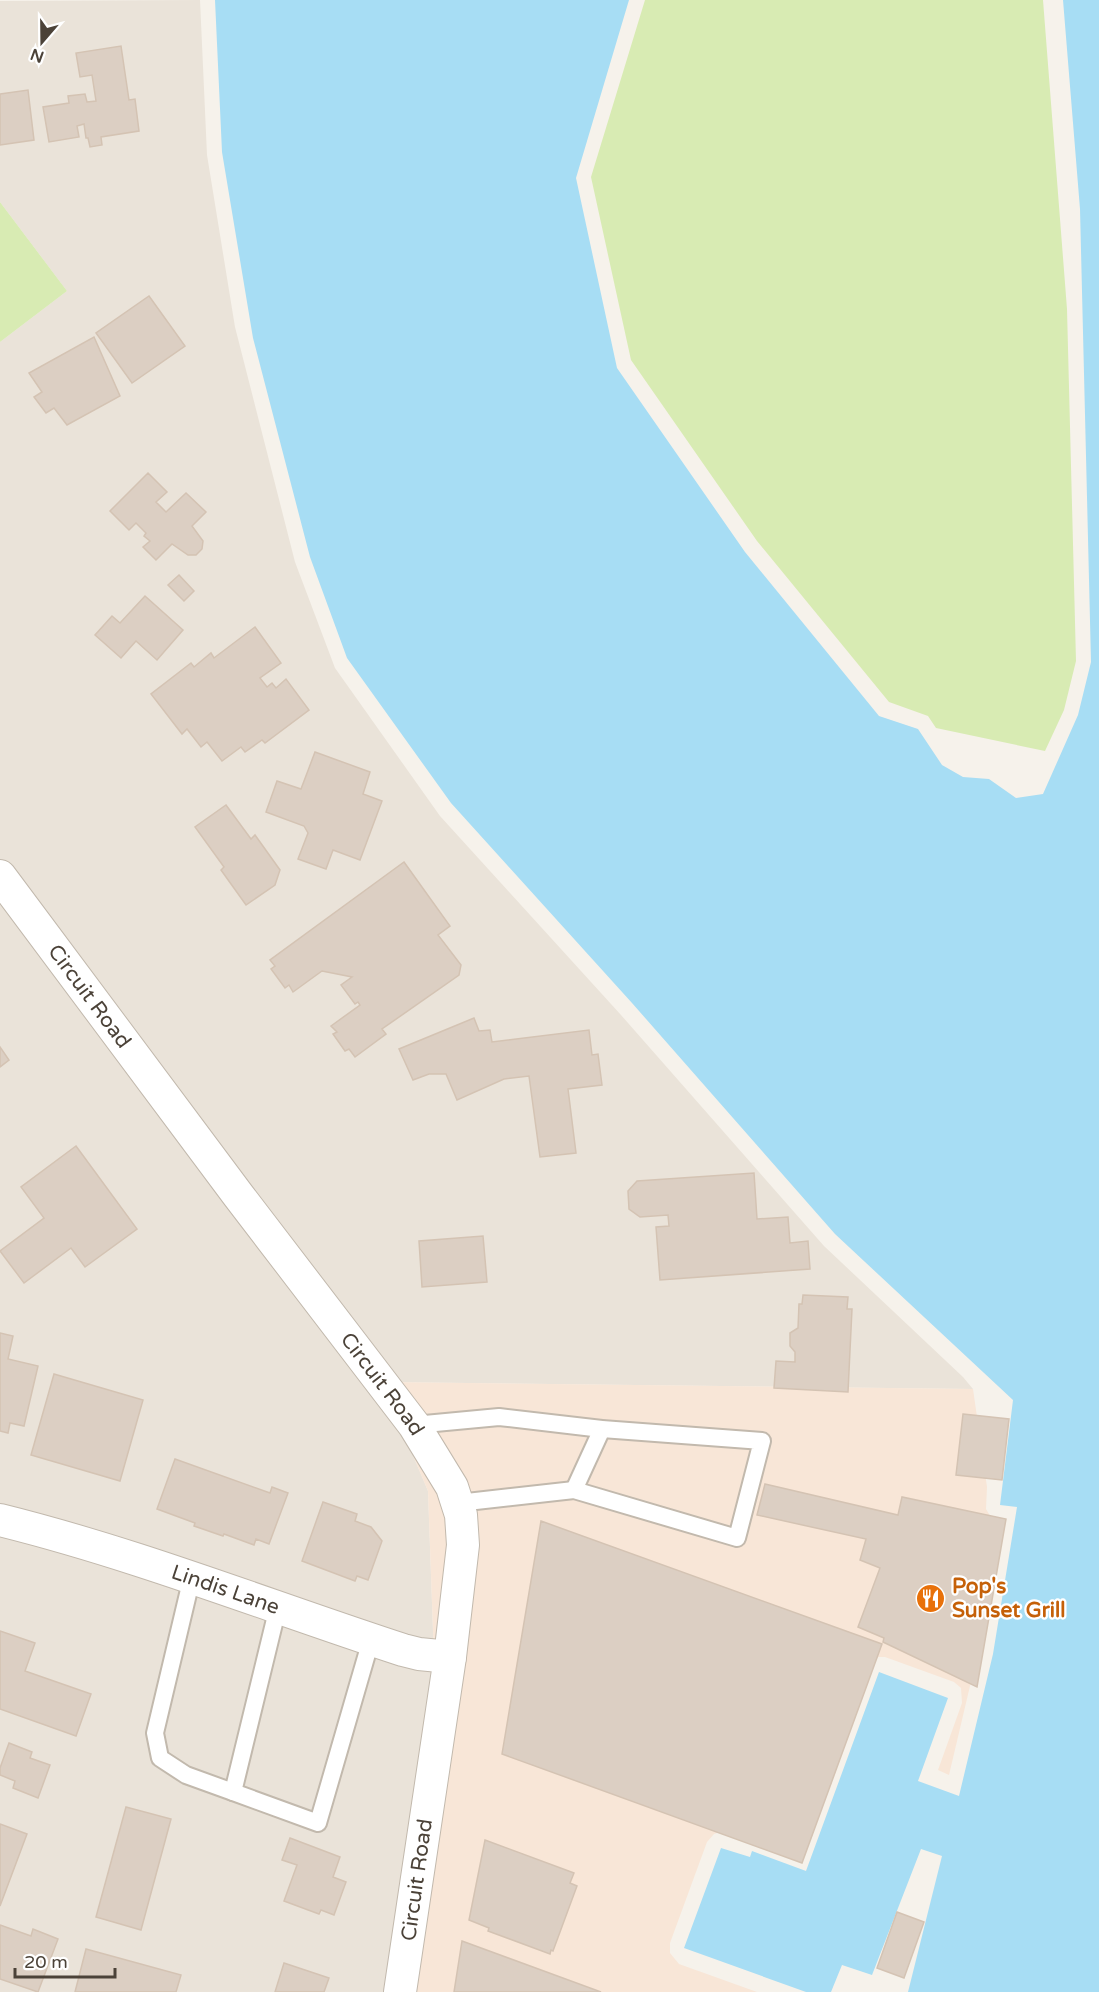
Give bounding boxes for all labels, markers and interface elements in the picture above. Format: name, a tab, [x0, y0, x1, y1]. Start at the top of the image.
north arrow	[12, 12, 72, 72]
text: N	[28, 44, 47, 67]
street label: Circuit Road	[43, 939, 137, 1053]
street label: Circuit Road	[335, 1328, 430, 1440]
street label: Lindis Lane	[168, 1559, 283, 1620]
place label: Pop's Sunset Grill	[952, 1574, 1065, 1623]
restaurant icon: Pop's Sunset Grill	[915, 1582, 947, 1614]
street label: Circuit Road	[396, 1817, 438, 1943]
scale bar	[15, 1941, 116, 1979]
text: 20 m	[24, 1951, 68, 1973]

